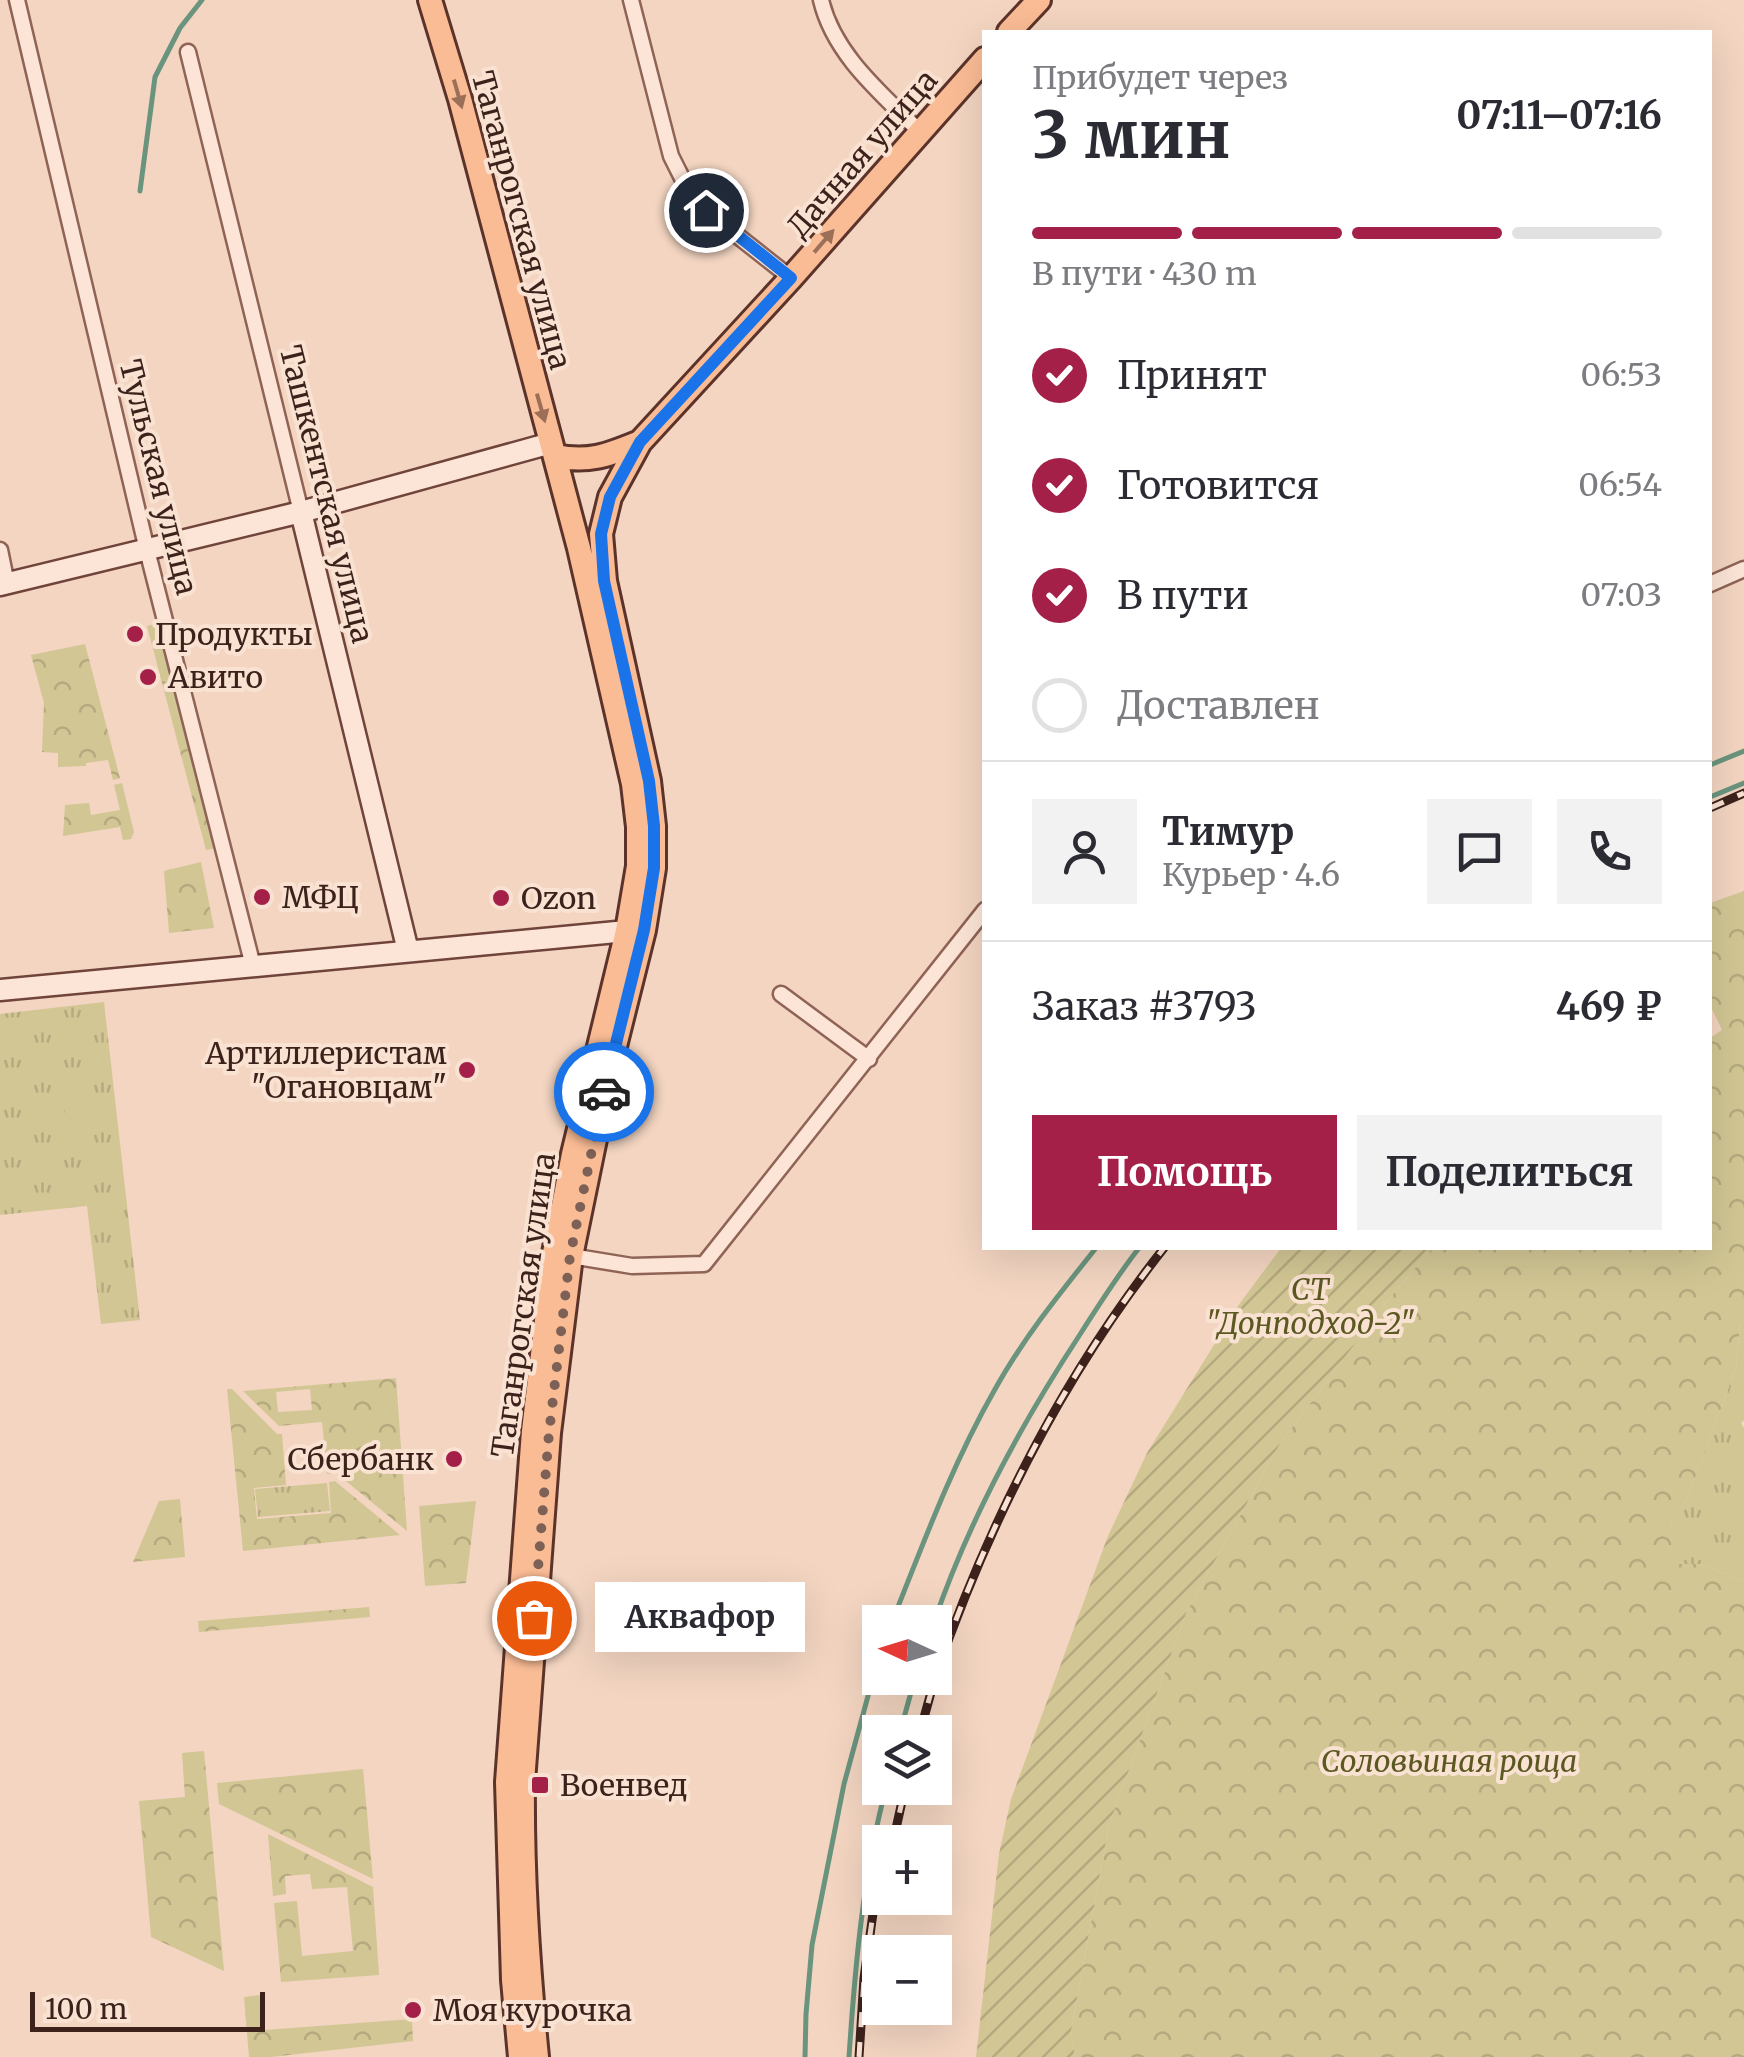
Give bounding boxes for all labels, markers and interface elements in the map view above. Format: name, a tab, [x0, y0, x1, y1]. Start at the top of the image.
text: Прибудет через	[1032, 58, 1288, 98]
street label: Дачная улица	[779, 62, 945, 244]
street label: Таганрогская улица	[464, 67, 580, 373]
one-way arrow	[451, 79, 466, 109]
text: 07:11–07:16	[1456, 92, 1662, 139]
text: 3 мин	[1032, 94, 1231, 176]
pin	[664, 168, 749, 253]
icon: home	[679, 183, 734, 238]
one-way arrow	[812, 229, 834, 254]
text: В пути · 430 m	[1032, 254, 1257, 294]
street label: Ташкентская улица	[272, 341, 382, 647]
icon: check	[1032, 348, 1087, 403]
text: Принят	[1117, 352, 1267, 399]
text: 06:53	[1580, 355, 1662, 395]
street label: Тульская улица	[111, 356, 207, 598]
one-way arrow	[534, 393, 549, 424]
icon: check	[1032, 458, 1087, 513]
text: Готовится	[1117, 462, 1319, 509]
text: 06:54	[1578, 465, 1662, 505]
icon: check	[1032, 568, 1087, 623]
text: В пути	[1117, 572, 1249, 619]
text: 07:03	[1581, 575, 1662, 615]
place label: Продукты	[155, 615, 313, 653]
marker: Продукты	[124, 623, 146, 645]
place label: Авито	[167, 658, 263, 696]
marker: Авито	[137, 666, 159, 688]
text: Доставлен	[1117, 682, 1320, 729]
button: person	[1032, 799, 1137, 904]
button: chat	[1427, 799, 1532, 904]
button: phone	[1557, 799, 1662, 904]
text: Тимур	[1162, 808, 1294, 855]
text: Курьер · 4.6	[1162, 855, 1340, 895]
place label: МФЦ	[282, 878, 360, 916]
place label: Ozon	[521, 879, 596, 917]
marker: МФЦ	[251, 886, 273, 908]
marker: Ozon	[490, 887, 512, 909]
text: Заказ #3793	[1032, 983, 1257, 1030]
text: 469 ₽	[1556, 983, 1662, 1030]
place label: Артиллеристам "Огановцам"	[204, 1034, 447, 1106]
courier	[554, 1042, 654, 1142]
marker: Артиллеристам "Огановцам"	[456, 1059, 478, 1081]
icon: car	[577, 1065, 632, 1120]
button: Помощь	[1032, 1115, 1337, 1230]
button: Поделиться	[1357, 1115, 1662, 1230]
street label: Таганрогская улица	[483, 1150, 563, 1460]
park label: СТ "Донподход-2"	[1205, 1270, 1415, 1342]
place label: Сбербанк	[288, 1440, 434, 1478]
marker: Сбербанк	[443, 1448, 465, 1470]
pin	[492, 1576, 577, 1661]
callout: Аквафор	[594, 1583, 804, 1653]
icon: bag	[507, 1591, 562, 1646]
text: Аквафор	[625, 1597, 775, 1637]
north arrow	[862, 1605, 952, 1695]
map controls	[862, 1605, 952, 2025]
button: layers	[862, 1715, 952, 1805]
park label: Соловьиная роща	[1321, 1742, 1577, 1780]
place label: Военвед	[560, 1766, 688, 1804]
marker: Военвед	[529, 1774, 551, 1796]
button: +	[862, 1825, 952, 1915]
button: −	[862, 1935, 952, 2025]
scale bar	[30, 1987, 265, 2032]
text: 100 m	[45, 1991, 127, 2027]
place label: Моя курочка	[433, 1991, 632, 2029]
marker: Моя курочка	[402, 1999, 424, 2021]

